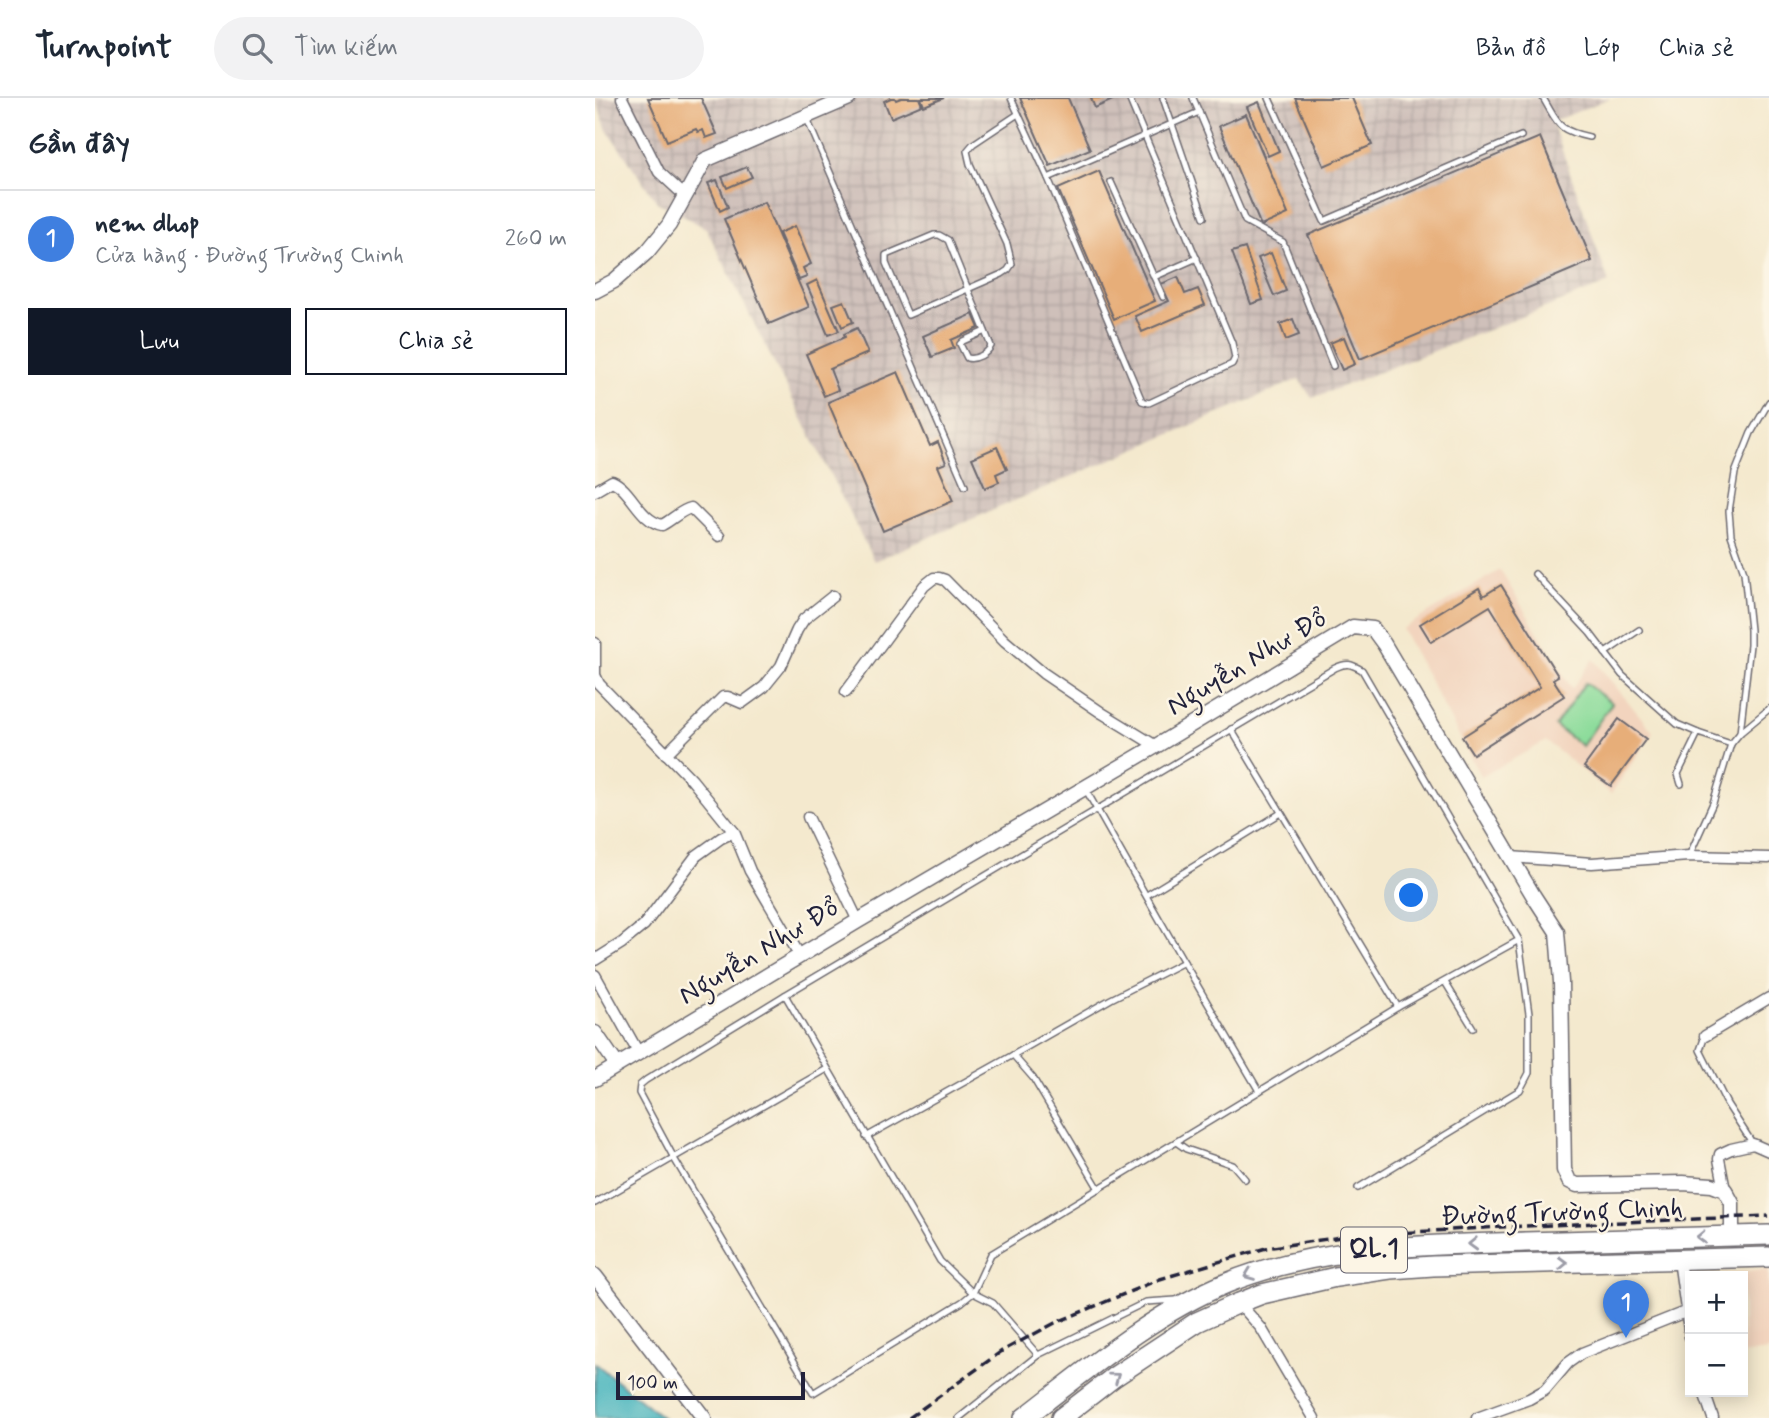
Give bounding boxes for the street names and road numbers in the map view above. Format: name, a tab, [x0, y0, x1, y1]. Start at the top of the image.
street label: Nguyễn Như Đổ	[1160, 601, 1335, 728]
street label: Nguyễn Như Đổ	[672, 890, 847, 1017]
street label: Đường Trường Chinh	[1440, 1190, 1684, 1239]
road number: QL.1	[1341, 1228, 1407, 1273]

